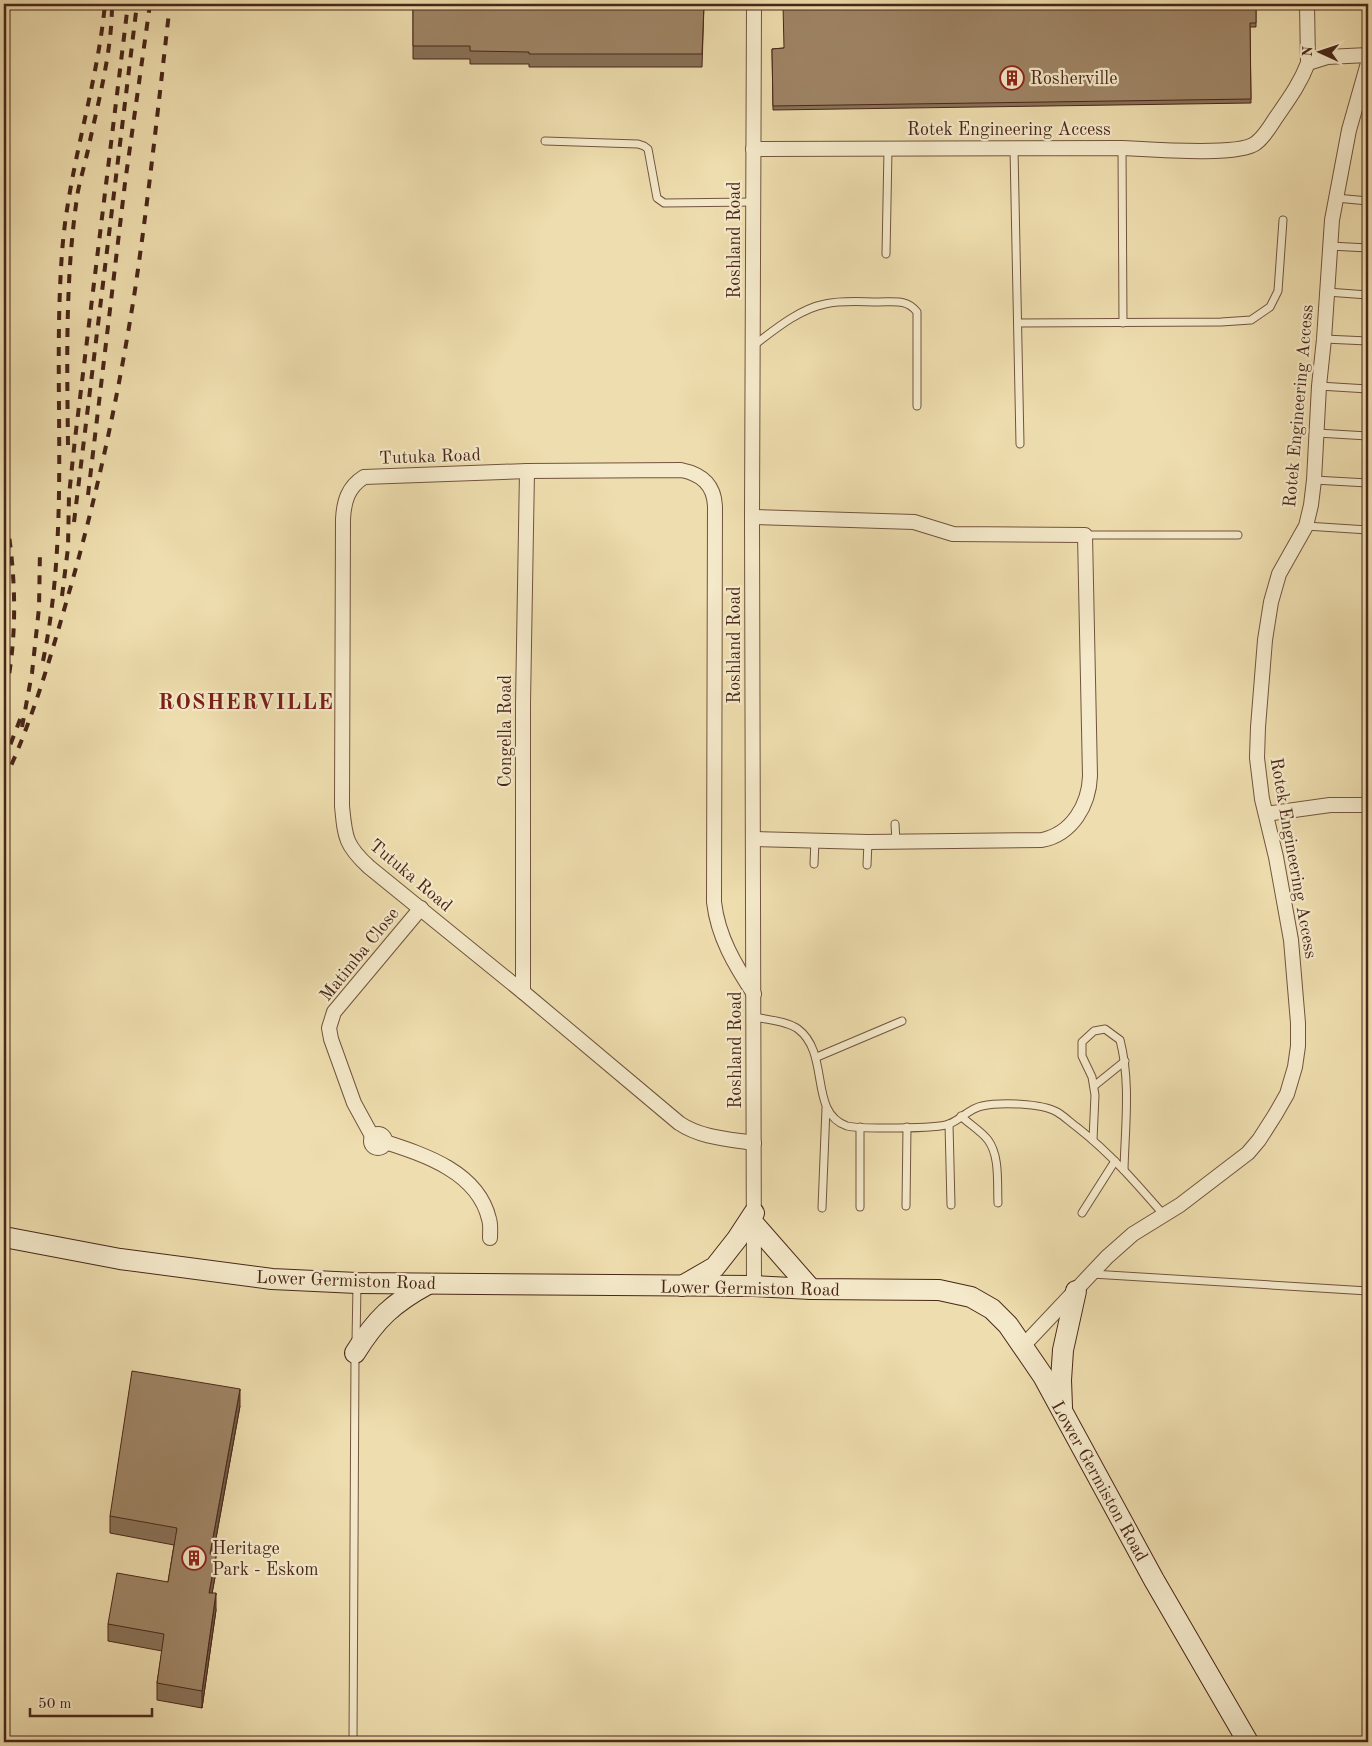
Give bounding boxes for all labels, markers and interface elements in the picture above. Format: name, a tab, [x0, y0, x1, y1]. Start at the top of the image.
north arrow	[1294, 28, 1344, 78]
text: N	[1301, 45, 1315, 57]
building icon: Rosherville	[999, 65, 1025, 91]
place label: Rosherville	[1030, 70, 1117, 88]
street label: Rotek Engineering Access	[907, 121, 1111, 139]
street label: Roshland Road	[726, 181, 744, 299]
street label: Rotek Engineering Access	[1281, 304, 1317, 508]
street label: Tutuka Road	[379, 446, 481, 468]
street label: Roshland Road	[726, 586, 744, 704]
street label: Congella Road	[497, 675, 515, 787]
district label: ROSHERVILLE	[158, 692, 334, 714]
street label: Rotek Engineering Access	[1266, 756, 1320, 960]
street label: Tutuka Road	[366, 836, 455, 915]
street label: Matimba Close	[317, 904, 403, 1005]
street label: Roshland Road	[727, 991, 745, 1109]
street label: Lower Germiston Road	[256, 1269, 436, 1293]
street label: Lower Germiston Road	[660, 1278, 840, 1300]
street label: Lower Germiston Road	[1048, 1398, 1151, 1565]
place label: Heritage Park - Eskom	[212, 1540, 319, 1579]
building icon: Heritage Park - Eskom	[181, 1545, 207, 1571]
scale bar	[30, 1686, 152, 1718]
text: 50 m	[38, 1697, 72, 1712]

